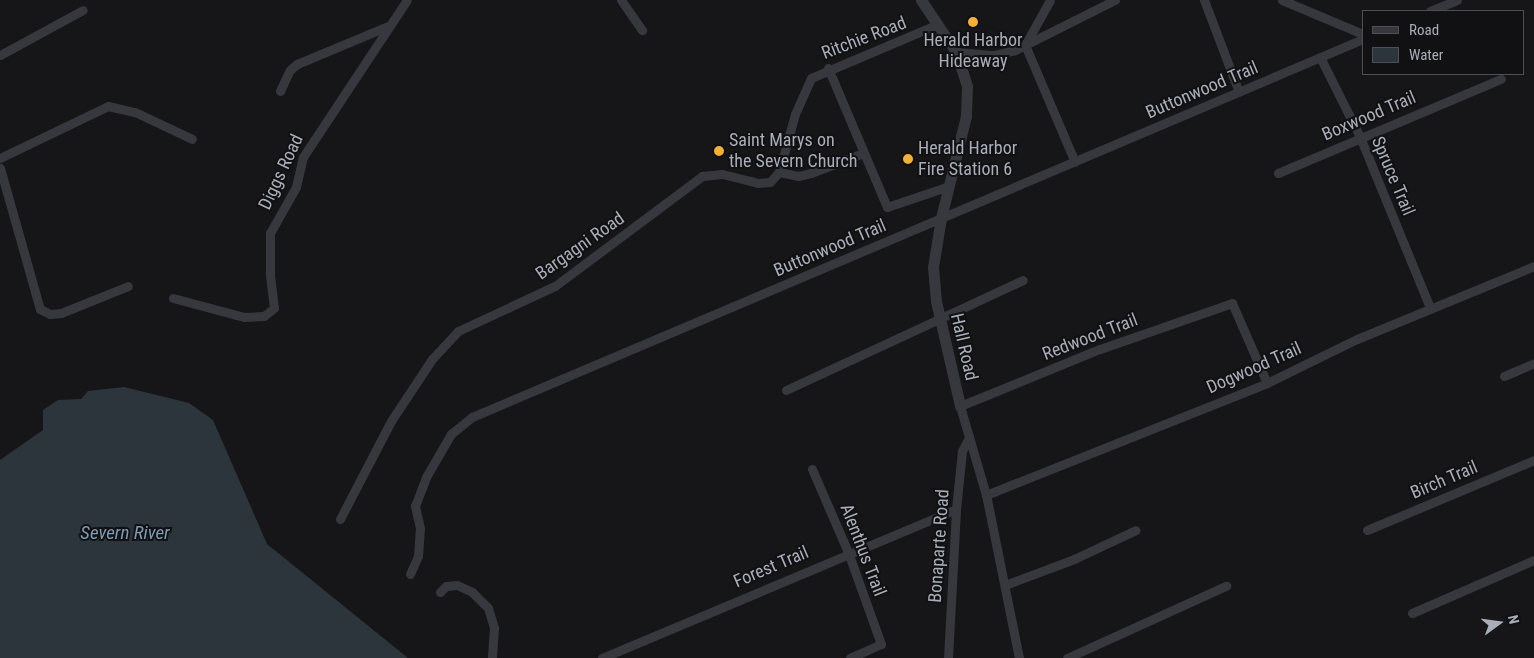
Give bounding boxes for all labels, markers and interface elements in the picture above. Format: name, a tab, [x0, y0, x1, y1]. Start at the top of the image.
legend	[1362, 10, 1524, 75]
street label: Ritchie Road	[819, 12, 909, 64]
marker: Herald Harbor Hideaway	[967, 16, 979, 28]
text: Road	[1409, 21, 1439, 39]
place label: Herald Harbor Hideaway	[923, 30, 1023, 72]
text: Water	[1409, 46, 1443, 64]
street label: Buttonwood Trail	[1142, 57, 1262, 123]
street label: Boxwood Trail	[1319, 86, 1419, 146]
place label: Saint Marys on the Severn Church	[729, 130, 858, 172]
street label: Diggs Road	[254, 131, 308, 213]
street label: Spruce Trail	[1367, 133, 1419, 219]
place label: Herald Harbor Fire Station 6	[918, 138, 1017, 180]
marker: Saint Marys on the Severn Church	[713, 145, 725, 157]
marker: Herald Harbor Fire Station 6	[902, 153, 914, 165]
street label: Bargagni Road	[532, 208, 628, 284]
street label: Buttonwood Trail	[770, 215, 890, 281]
street label: Redwood Trail	[1039, 309, 1141, 365]
street label: Hall Road	[946, 311, 982, 383]
street label: Dogwood Trail	[1203, 337, 1305, 399]
street label: Birch Trail	[1407, 456, 1481, 504]
street label: Bonaparte Road	[924, 489, 954, 603]
street label: Alenthus Trail	[835, 501, 891, 599]
water label: Severn River	[80, 522, 170, 544]
street label: Forest Trail	[730, 541, 812, 593]
north arrow	[1474, 598, 1524, 648]
text: N	[1505, 613, 1522, 625]

